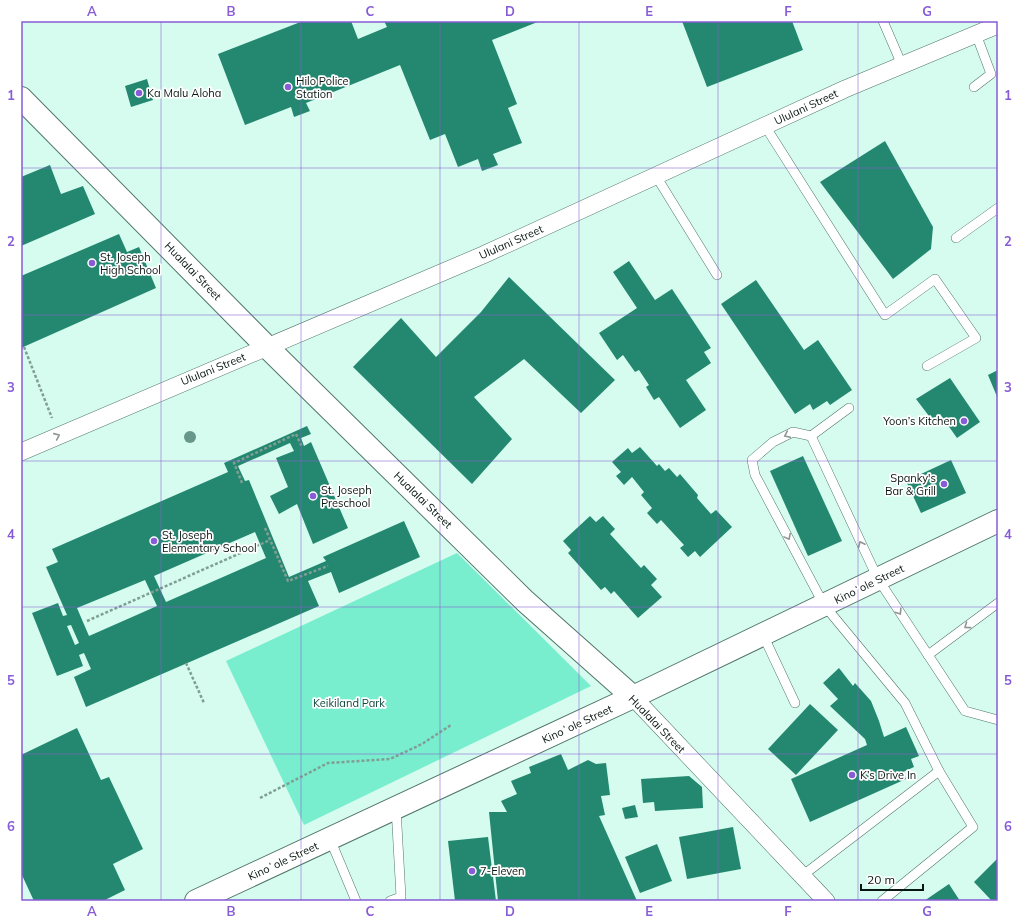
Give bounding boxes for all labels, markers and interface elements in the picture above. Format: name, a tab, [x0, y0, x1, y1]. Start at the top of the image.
text: A	[87, 3, 97, 19]
text: B	[227, 3, 236, 19]
text: C	[366, 3, 375, 19]
text: D	[505, 3, 515, 19]
text: E	[645, 3, 653, 19]
text: F	[784, 3, 792, 19]
text: G	[922, 3, 932, 19]
place label: Hilo Police Station	[296, 74, 349, 101]
marker: Hilo Police Station	[283, 82, 293, 92]
place label: Ka Malu Aloha	[147, 86, 221, 100]
street label: Ululani Street	[772, 86, 840, 128]
text: 1	[7, 87, 15, 103]
text: 1	[1004, 87, 1012, 103]
marker: Ka Malu Aloha	[134, 88, 144, 98]
street label: Ululani Street	[477, 222, 545, 262]
text: 2	[7, 233, 15, 249]
text: 2	[1004, 233, 1012, 249]
street label: Hualalai Street	[162, 239, 224, 303]
place label: St. Joseph High School	[100, 250, 161, 277]
marker: St. Joseph High School	[87, 258, 97, 268]
street label: Ululani Street	[179, 350, 248, 388]
text: 3	[7, 379, 15, 395]
text: 3	[1004, 379, 1012, 395]
place label: Yoon’s Kitchen	[882, 414, 956, 428]
marker: Yoon’s Kitchen	[959, 416, 969, 426]
one-way arrow	[784, 430, 792, 438]
one-way arrow	[52, 433, 60, 441]
street label: Hualalai Street	[391, 469, 455, 531]
place label: Spanky's Bar & Grill	[885, 471, 936, 498]
marker: Spanky's Bar & Grill	[939, 479, 949, 489]
place label: St. Joseph Preschool	[321, 483, 372, 510]
marker: St. Joseph Preschool	[308, 491, 318, 501]
text: 4	[7, 526, 15, 542]
text: 4	[1004, 526, 1012, 542]
place label: St. Joseph Elementary School	[162, 528, 257, 555]
one-way arrow	[783, 533, 790, 541]
marker: St. Joseph Elementary School	[149, 536, 159, 546]
one-way arrow	[858, 540, 866, 548]
street label: Kinoʻole Street	[832, 561, 906, 607]
one-way arrow	[894, 607, 901, 614]
one-way arrow	[964, 621, 971, 628]
text: 5	[7, 672, 15, 688]
text: 5	[1004, 672, 1012, 688]
street label: Hualalai Street	[626, 692, 688, 756]
park label: Keikiland Park	[313, 696, 385, 710]
street label: Kinoʻole Street	[540, 702, 615, 746]
place label: K’s Drive In	[860, 768, 916, 782]
marker: K’s Drive In	[847, 770, 857, 780]
text: 6	[7, 818, 15, 834]
text: 6	[1004, 818, 1012, 834]
street label: Kinoʻole Street	[246, 839, 321, 883]
place label: 7-Eleven	[480, 864, 525, 878]
marker: 7-Eleven	[467, 866, 477, 876]
scale bar	[861, 866, 923, 892]
text: 20 m	[867, 872, 895, 887]
text: A	[87, 903, 97, 919]
text: B	[227, 903, 236, 919]
text: C	[366, 903, 375, 919]
text: D	[505, 903, 515, 919]
text: E	[645, 903, 653, 919]
text: F	[784, 903, 792, 919]
text: G	[922, 903, 932, 919]

